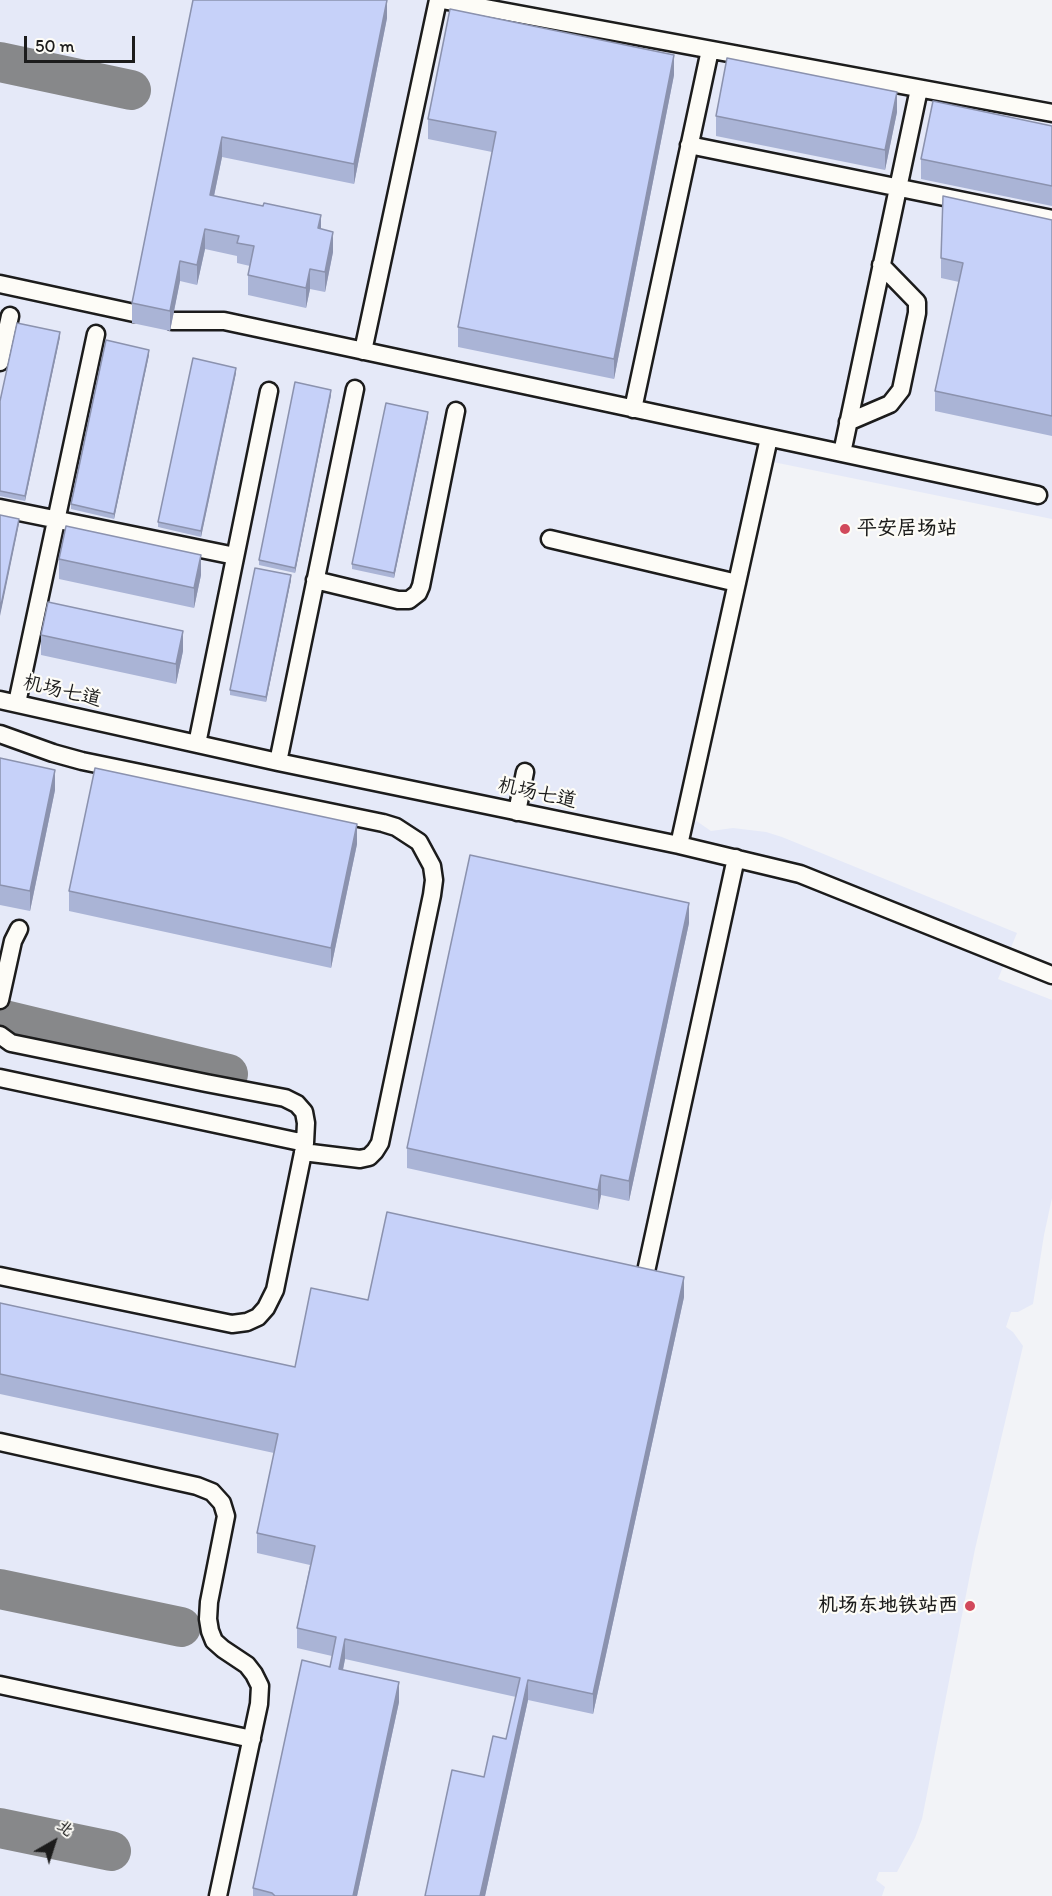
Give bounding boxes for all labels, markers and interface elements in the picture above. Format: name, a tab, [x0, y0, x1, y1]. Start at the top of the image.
scale bar	[27, 24, 138, 62]
text: 50 m	[35, 35, 75, 57]
place label: 平安居场站	[857, 517, 957, 541]
marker: 平安居场站	[838, 522, 852, 536]
street label: 机场七道	[20, 671, 104, 713]
street label: 机场七道	[495, 774, 579, 814]
place label: 机场东地铁站西	[818, 1594, 958, 1618]
marker: 机场东地铁站西	[963, 1599, 977, 1613]
north arrow	[24, 1812, 84, 1872]
text: 北	[53, 1815, 78, 1840]

